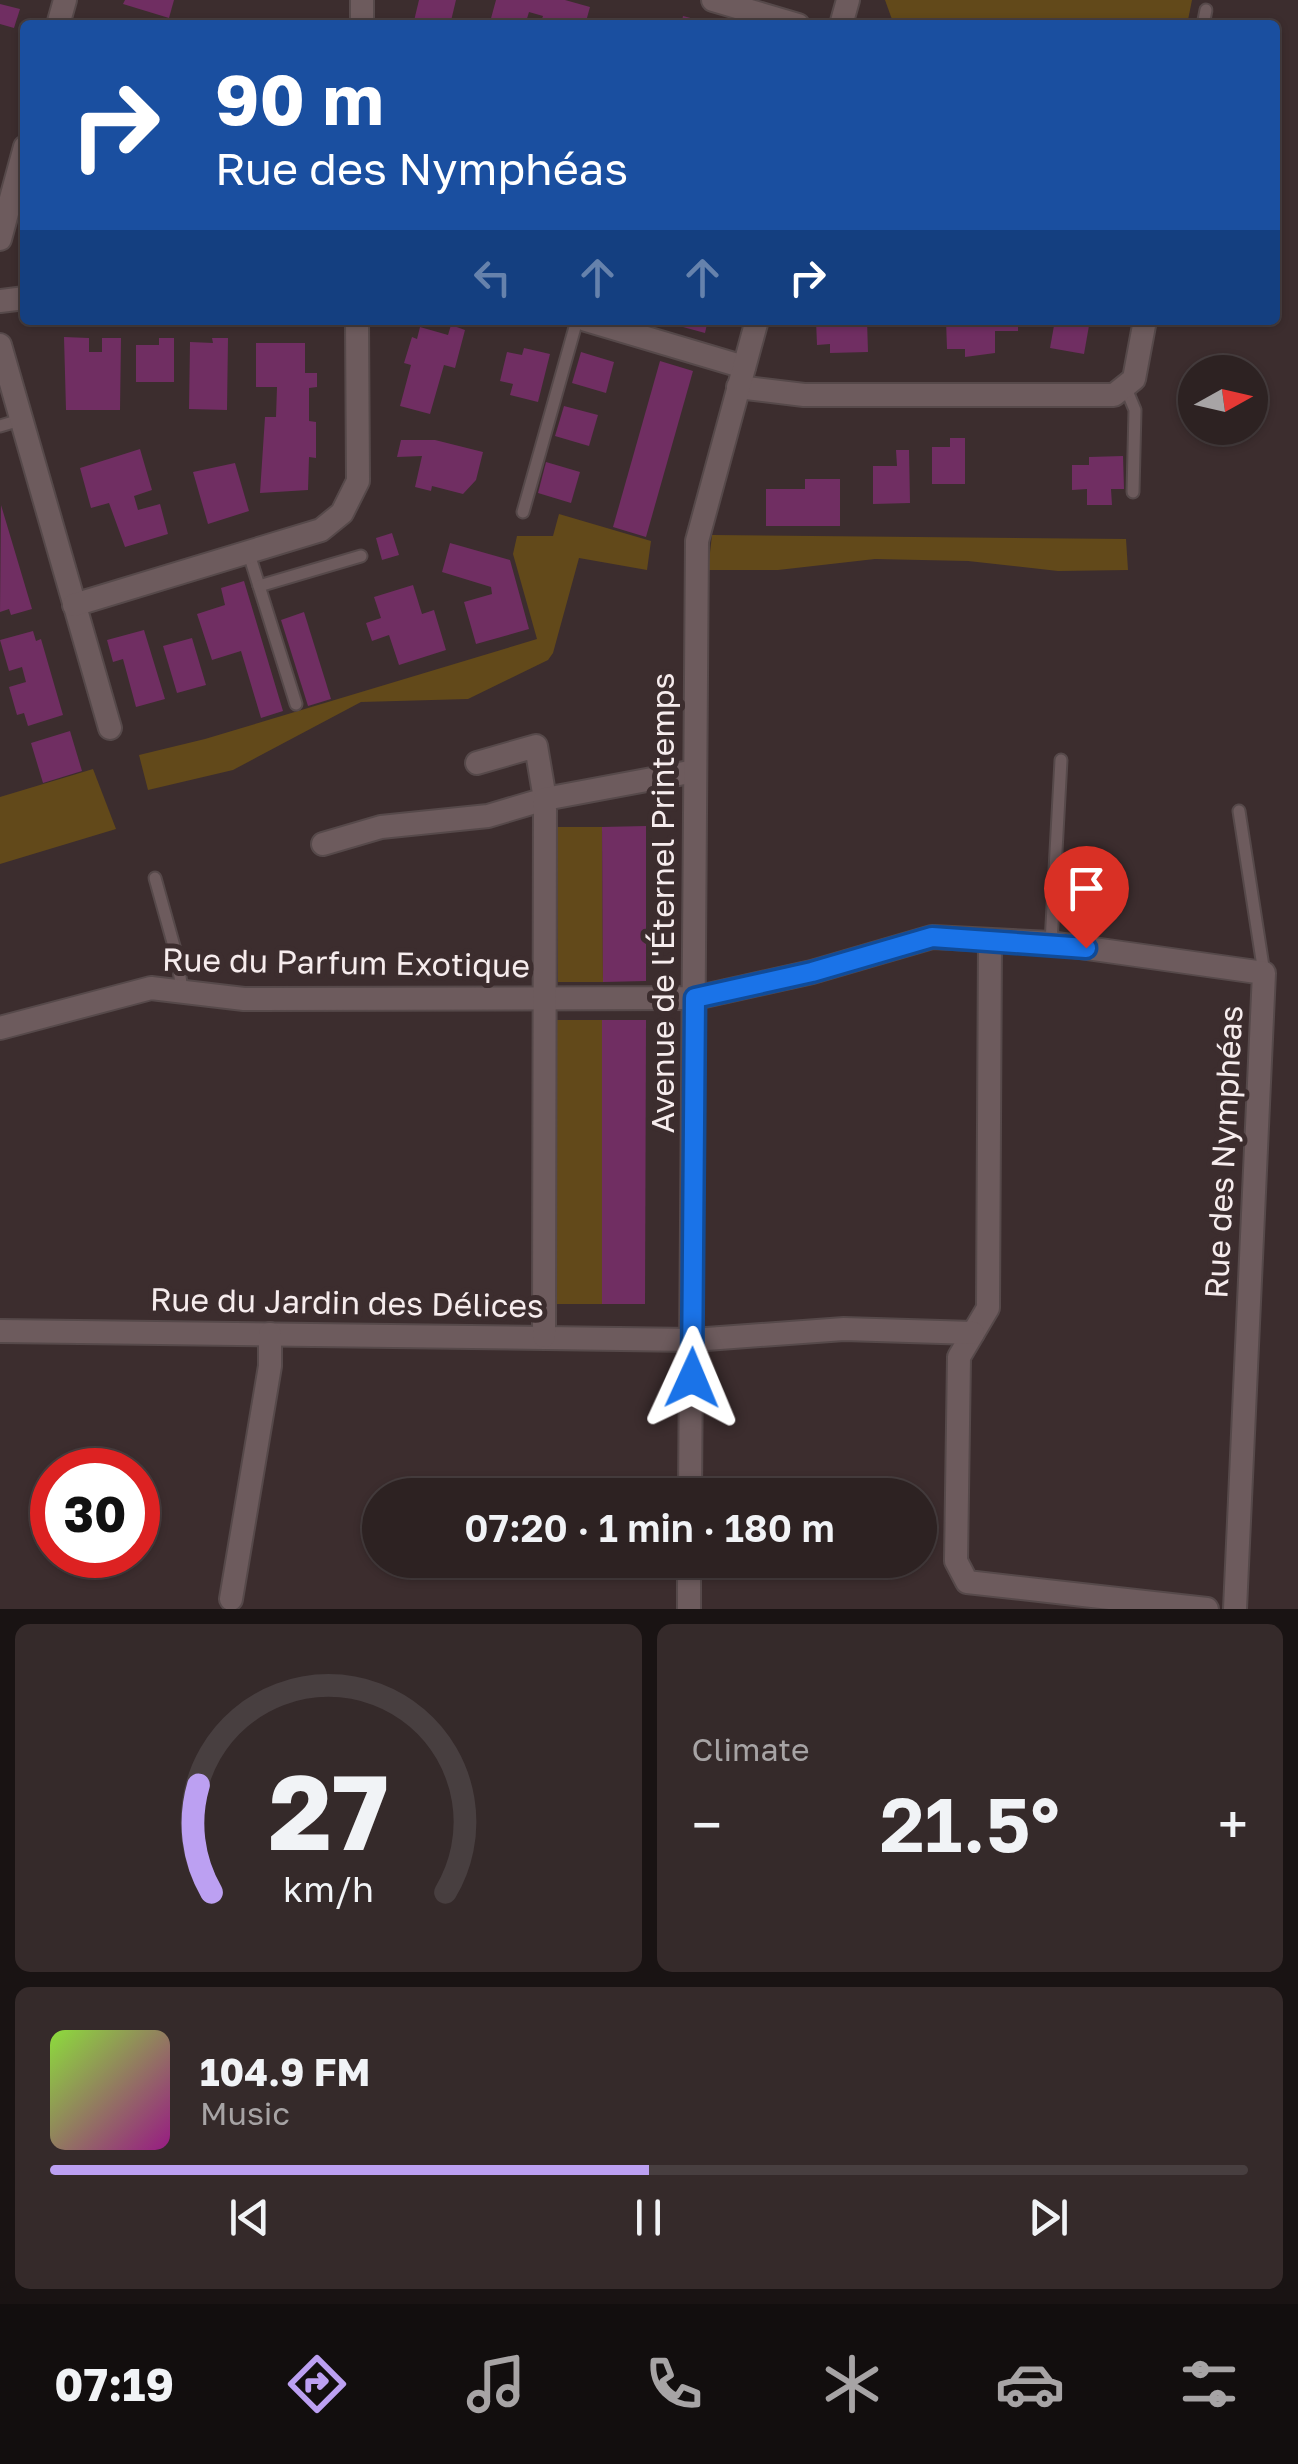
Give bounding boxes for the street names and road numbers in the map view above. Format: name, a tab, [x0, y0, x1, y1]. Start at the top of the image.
street label: Avenue de l'Éternel Printemps	[643, 673, 681, 1133]
street label: Rue du Parfum Exotique	[162, 940, 530, 984]
street label: Rue des Nymphéas	[1196, 1004, 1250, 1300]
street label: Rue du Jardin des Délices	[150, 1280, 544, 1324]

